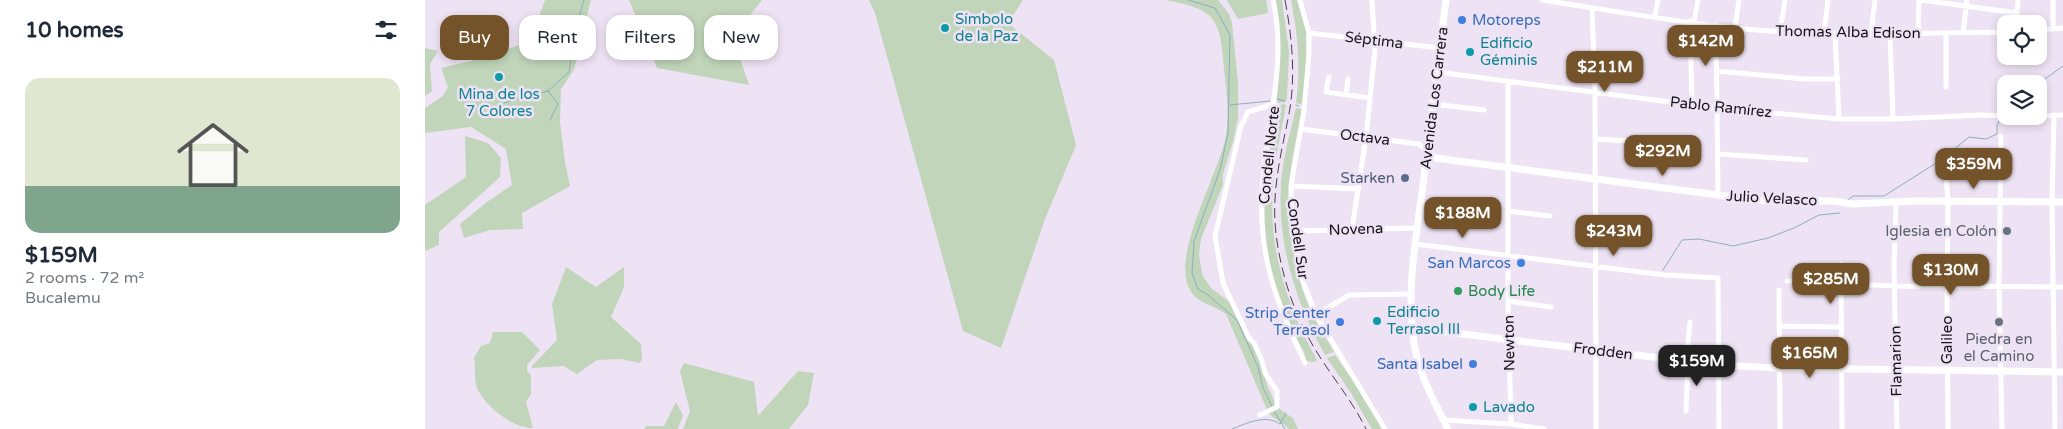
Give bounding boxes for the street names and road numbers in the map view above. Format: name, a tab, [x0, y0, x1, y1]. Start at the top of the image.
street label: Thomas Alba Edison	[1775, 22, 1921, 42]
street label: Avenida Los Carrera	[1416, 26, 1452, 170]
street label: Séptima	[1344, 27, 1404, 53]
street label: Pablo Ramírez	[1669, 93, 1773, 121]
street label: Condell Norte	[1255, 105, 1283, 205]
street label: Octava	[1339, 125, 1391, 149]
street label: Julio Velasco	[1726, 187, 1818, 209]
street label: Condell Sur	[1283, 197, 1313, 281]
street label: Novena	[1328, 219, 1384, 239]
street label: Newton	[1500, 315, 1518, 371]
street label: Galileo	[1938, 316, 1956, 364]
street label: Flamarion	[1886, 325, 1906, 397]
street label: Frodden	[1572, 338, 1634, 364]

